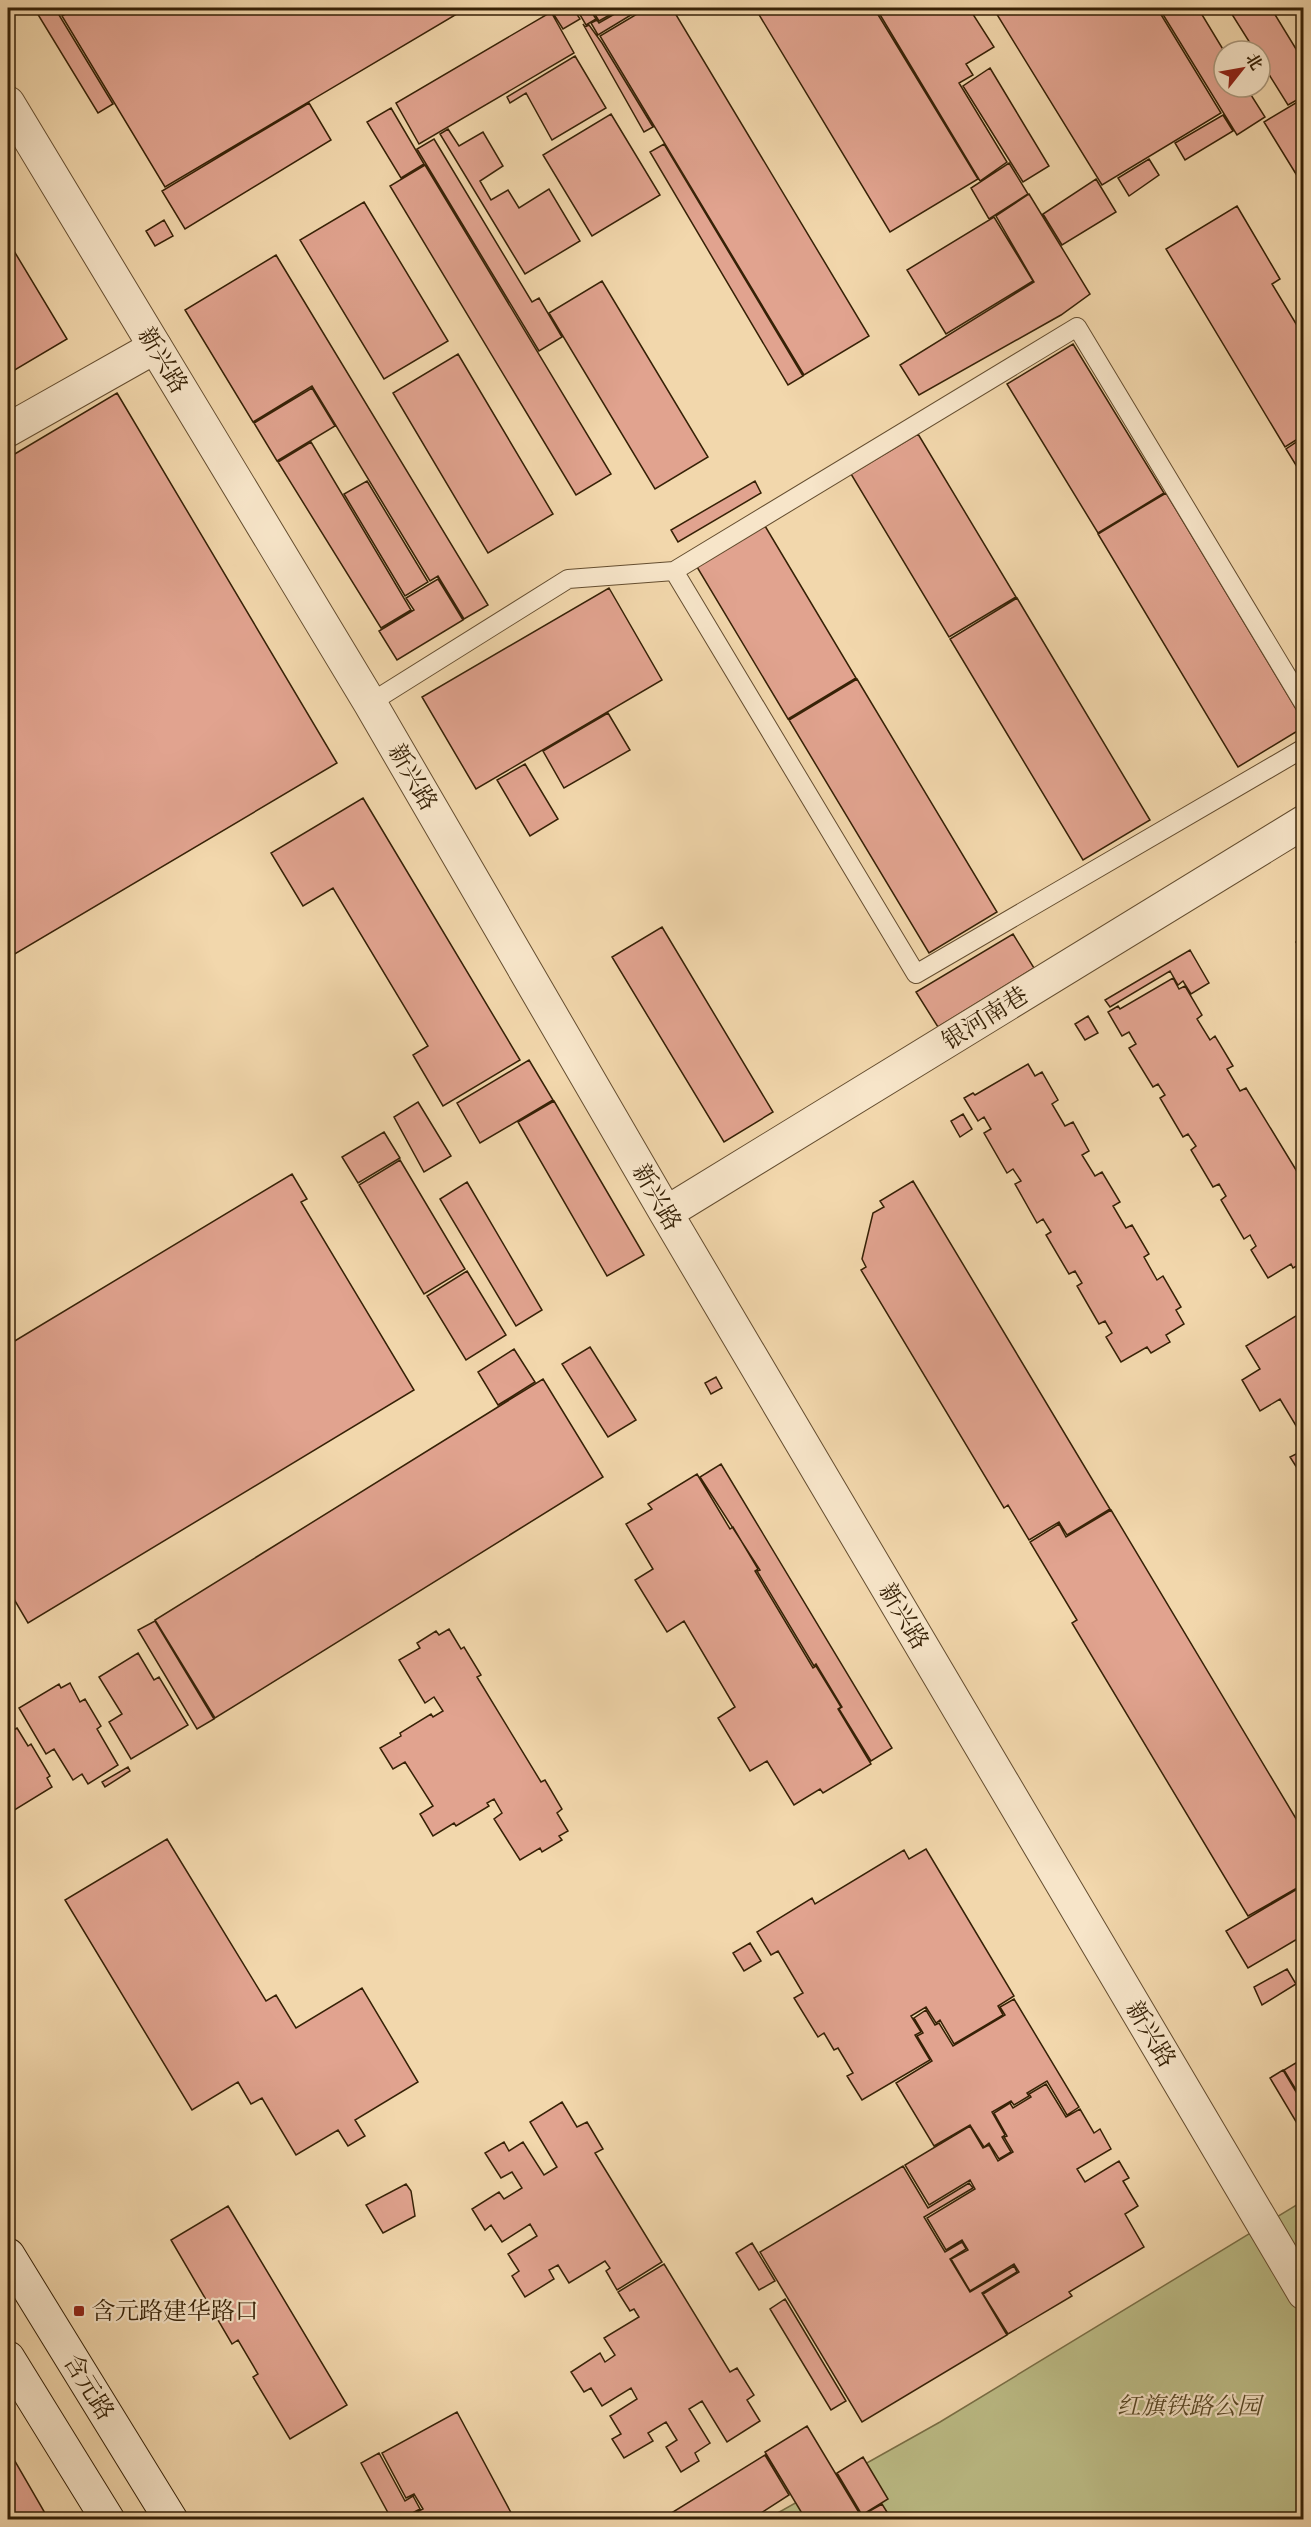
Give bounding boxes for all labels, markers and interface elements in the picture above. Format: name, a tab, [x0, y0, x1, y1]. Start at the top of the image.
north arrow	[1212, 39, 1272, 99]
text: 北	[1241, 50, 1267, 74]
street label: 新兴路	[131, 322, 194, 399]
street label: 新兴路	[381, 739, 443, 816]
street label: 银河南巷	[937, 981, 1034, 1057]
street label: 新兴路	[625, 1159, 687, 1236]
street label: 新兴路	[872, 1578, 935, 1655]
street label: 新兴路	[1119, 1996, 1182, 2073]
place label: 含元路建华路口	[91, 2297, 259, 2327]
marker: 含元路建华路口	[72, 2304, 86, 2318]
street label: 含元路	[56, 2349, 120, 2426]
park label: 红旗铁路公园	[1117, 2392, 1265, 2422]

